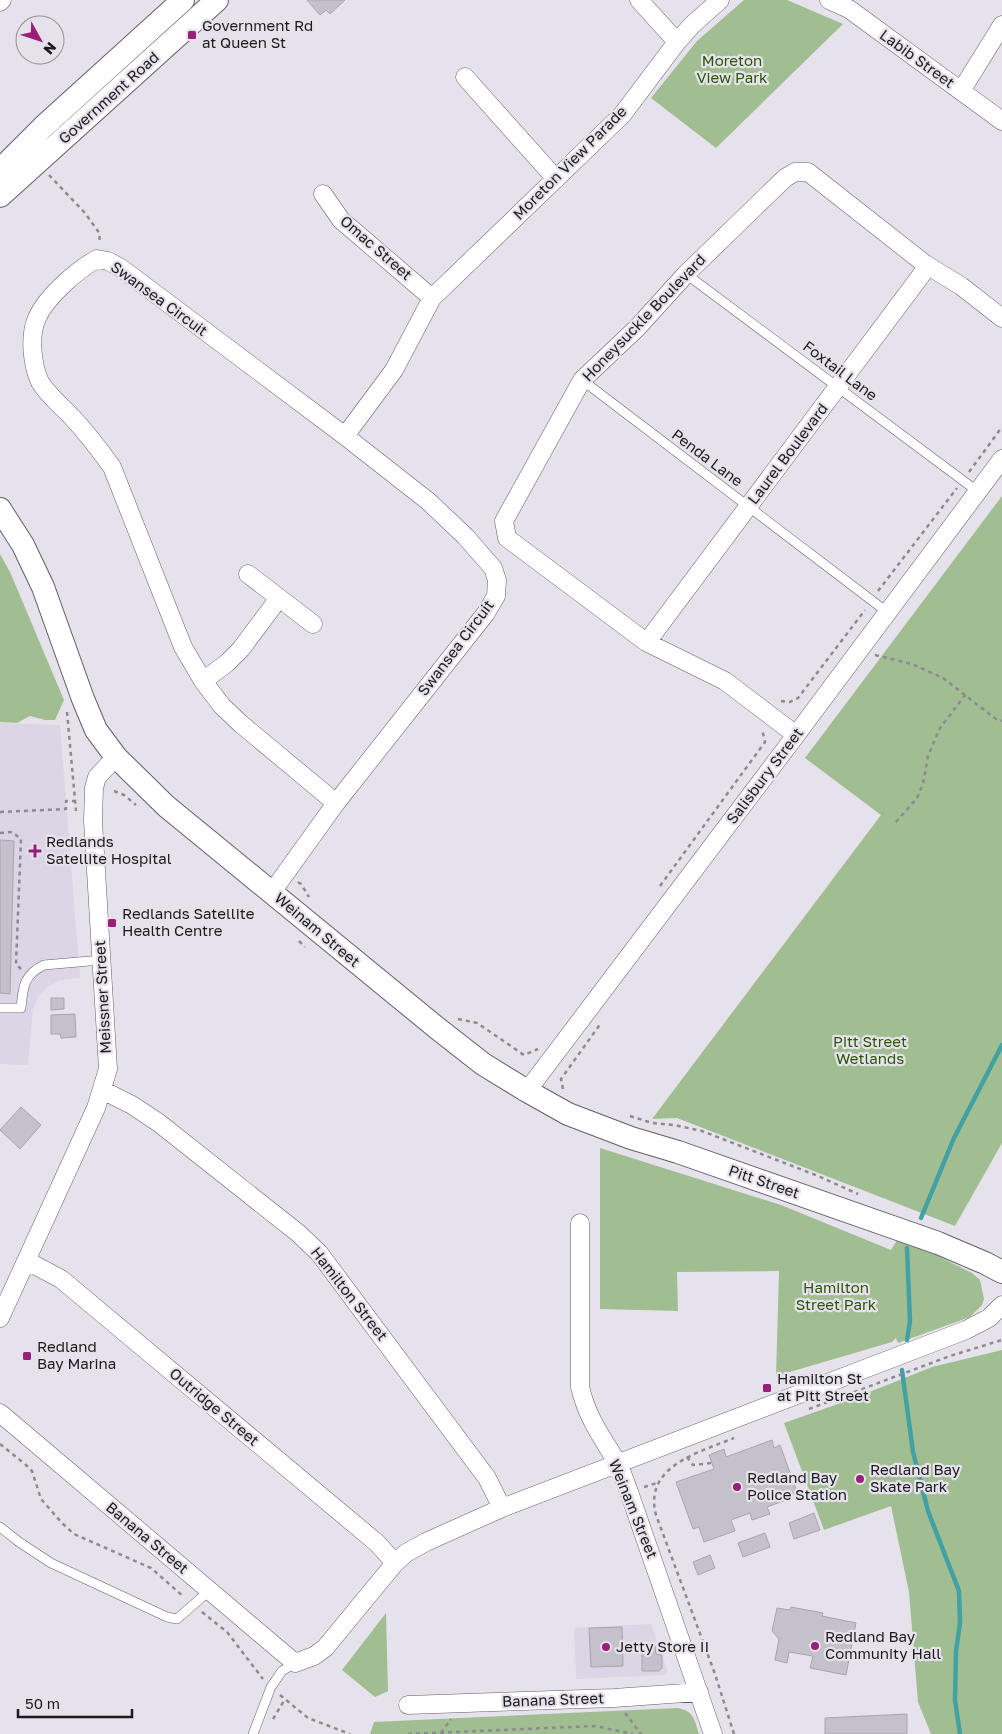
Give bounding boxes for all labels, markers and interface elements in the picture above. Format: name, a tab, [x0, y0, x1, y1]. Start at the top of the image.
north arrow	[15, 15, 65, 65]
place label: Government Rd at Queen St	[202, 16, 313, 51]
street label: Labib Street	[877, 25, 958, 91]
marker: Government Rd at Queen St	[186, 29, 198, 41]
text: N	[40, 39, 60, 58]
street label: Government Road	[54, 48, 162, 147]
park label: Moreton View Park	[697, 51, 768, 86]
street label: Moreton View Parade	[509, 102, 630, 223]
street label: Omac Street	[337, 211, 416, 283]
street label: Honeysuckle Boulevard	[578, 250, 709, 385]
street label: Swansea Circuit	[108, 257, 211, 339]
street label: Foxtail Lane	[800, 336, 881, 404]
street label: Laurel Boulevard	[743, 399, 831, 507]
street label: Penda Lane	[669, 425, 747, 490]
street label: Swansea Circuit	[413, 596, 497, 699]
street label: Salisbury Street	[722, 724, 806, 827]
place label: Redlands Satellite Hospital	[46, 832, 172, 867]
marker: Redlands Satellite Hospital	[28, 844, 42, 858]
street label: Weinam Street	[271, 888, 364, 970]
place label: Redlands Satellite Health Centre	[122, 904, 255, 939]
marker: Redlands Satellite Health Centre	[106, 917, 118, 929]
street label: Meissner Street	[90, 940, 114, 1054]
park label: Pitt Street Wetlands	[833, 1032, 907, 1067]
street label: Pitt Street	[726, 1161, 802, 1202]
street label: Hamilton Street	[308, 1243, 392, 1344]
park label: Hamilton Street Park	[796, 1278, 877, 1313]
place label: Redland Bay Marina	[37, 1337, 116, 1372]
marker: Redland Bay Marina	[21, 1350, 33, 1362]
street label: Outridge Street	[166, 1364, 263, 1449]
place label: Hamilton St at Pitt Street	[777, 1369, 869, 1404]
marker: Hamilton St at Pitt Street	[761, 1382, 773, 1394]
street label: Weinam Street	[606, 1456, 662, 1561]
place label: Redland Bay Skate Park	[870, 1460, 961, 1495]
place label: Redland Bay Police Station	[747, 1468, 847, 1503]
marker: Redland Bay Skate Park	[854, 1473, 866, 1485]
marker: Redland Bay Police Station	[731, 1481, 743, 1493]
street label: Banana Street	[103, 1498, 193, 1577]
place label: Redland Bay Community Hall	[825, 1627, 941, 1662]
place label: Jetty Store II	[616, 1637, 709, 1655]
marker: Redland Bay Community Hall	[809, 1640, 821, 1652]
marker: Jetty Store II	[600, 1641, 612, 1653]
scale bar	[18, 1686, 131, 1718]
street label: Banana Street	[502, 1688, 604, 1710]
text: 50 m	[25, 1694, 60, 1712]

